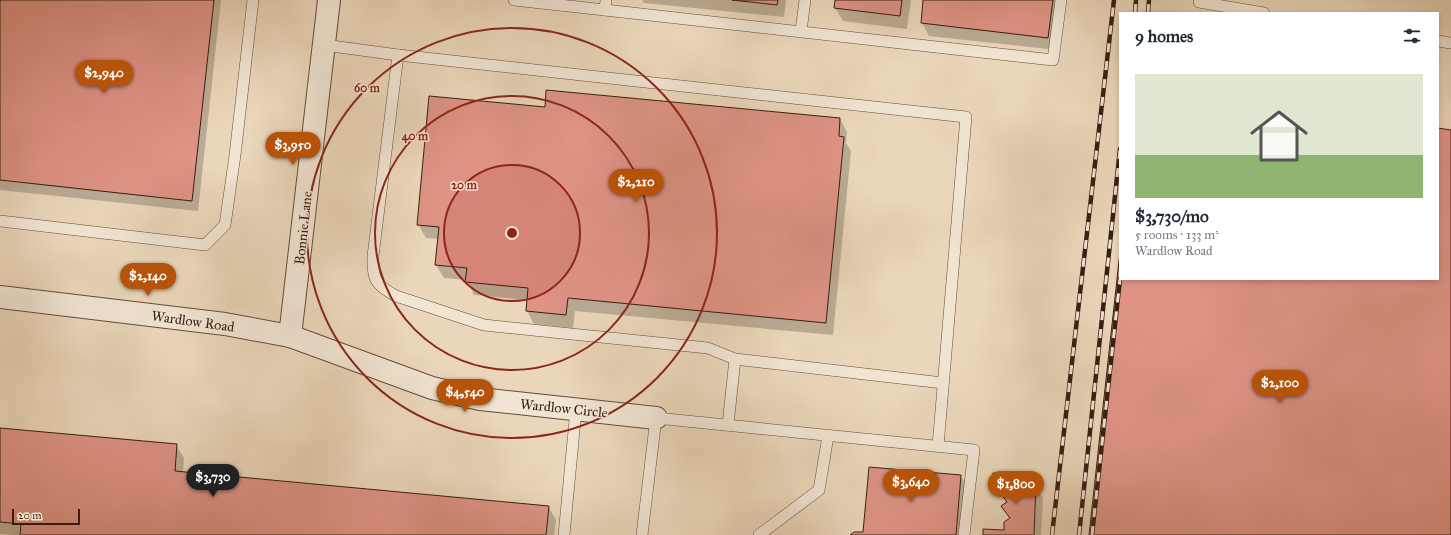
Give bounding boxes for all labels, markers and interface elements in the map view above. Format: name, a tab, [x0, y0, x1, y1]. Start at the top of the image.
icon: filters	[1401, 25, 1423, 47]
text: 9 homes	[1135, 26, 1193, 47]
pin: $2,940	[71, 60, 137, 94]
text: $2,940	[84, 65, 124, 81]
text: 60 m	[354, 81, 381, 95]
icon: home	[1243, 100, 1315, 172]
text: 40 m	[402, 129, 429, 144]
pin: $3,950	[260, 132, 326, 166]
text: $3,950	[275, 137, 311, 153]
pin: $2,210	[603, 169, 669, 203]
text: $2,210	[618, 174, 654, 190]
text: 20 m	[451, 178, 478, 192]
street label: Bonnie Lane	[291, 190, 316, 266]
text: $3,730/mo	[1135, 206, 1209, 227]
centre of rings	[505, 226, 519, 240]
text: 5 rooms · 133 m²	[1135, 227, 1219, 243]
text: Wardlow Road	[1135, 243, 1213, 259]
pin: $2,140	[115, 263, 181, 297]
text: $2,140	[129, 268, 167, 284]
street label: Wardlow Road	[150, 307, 236, 336]
pin: $2,100	[1247, 370, 1313, 404]
text: $2,100	[1261, 375, 1299, 391]
pin: $4,540	[432, 379, 498, 413]
text: $4,540	[446, 384, 485, 400]
street label: Wardlow Circle	[519, 395, 609, 422]
pin: $3,730	[180, 464, 246, 498]
text: $3,730	[195, 469, 231, 485]
pin: $3,640	[878, 469, 944, 503]
pin: $1,800	[983, 471, 1049, 505]
text: $3,640	[892, 474, 930, 490]
text: $1,800	[997, 476, 1035, 492]
scale bar	[12, 507, 80, 526]
text: 20 m	[18, 509, 41, 522]

